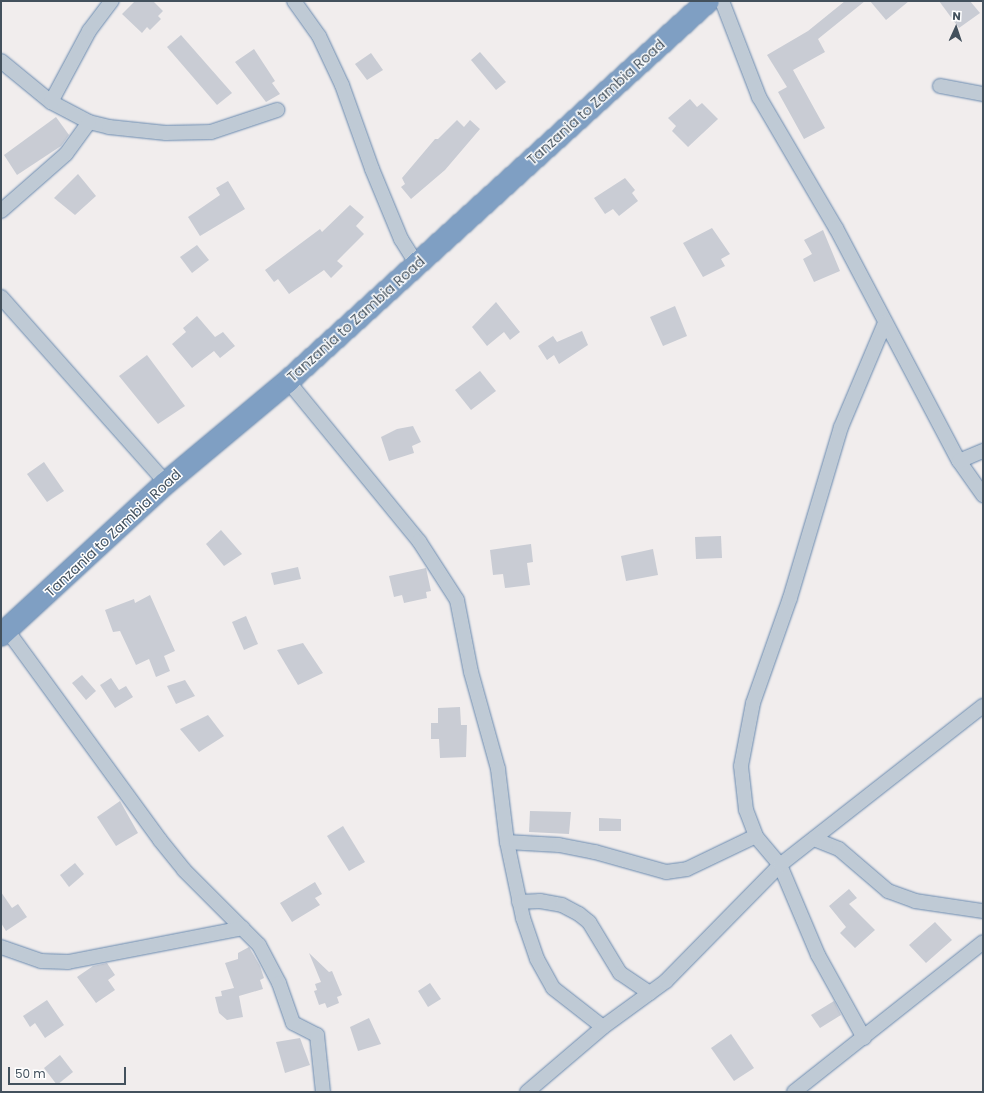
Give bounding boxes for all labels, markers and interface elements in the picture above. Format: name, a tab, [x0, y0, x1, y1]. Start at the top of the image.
north arrow	[936, 8, 976, 48]
text: N	[952, 8, 961, 24]
street label: Tanzania to Zambia Road	[524, 36, 668, 168]
street label: Tanzania to Zambia Road	[284, 253, 428, 385]
street label: Tanzania to Zambia Road	[42, 466, 184, 600]
scale bar	[10, 1059, 128, 1085]
text: 50 m	[15, 1065, 46, 1082]

